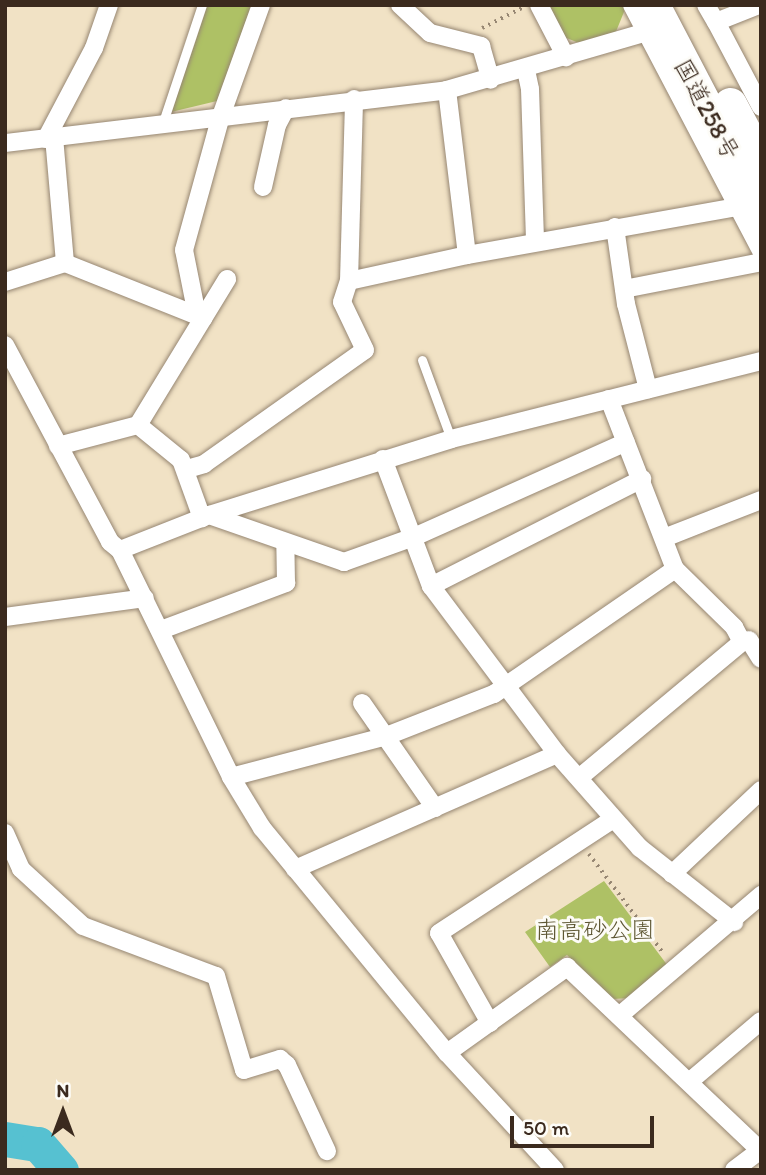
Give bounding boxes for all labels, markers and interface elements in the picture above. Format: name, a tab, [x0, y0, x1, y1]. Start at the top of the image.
street label: 国道258号	[668, 54, 746, 164]
park label: 南高砂公園	[535, 916, 655, 944]
north arrow	[28, 1077, 98, 1147]
text: N	[57, 1079, 69, 1102]
scale bar	[514, 1102, 658, 1146]
text: 50 m	[523, 1115, 569, 1140]

